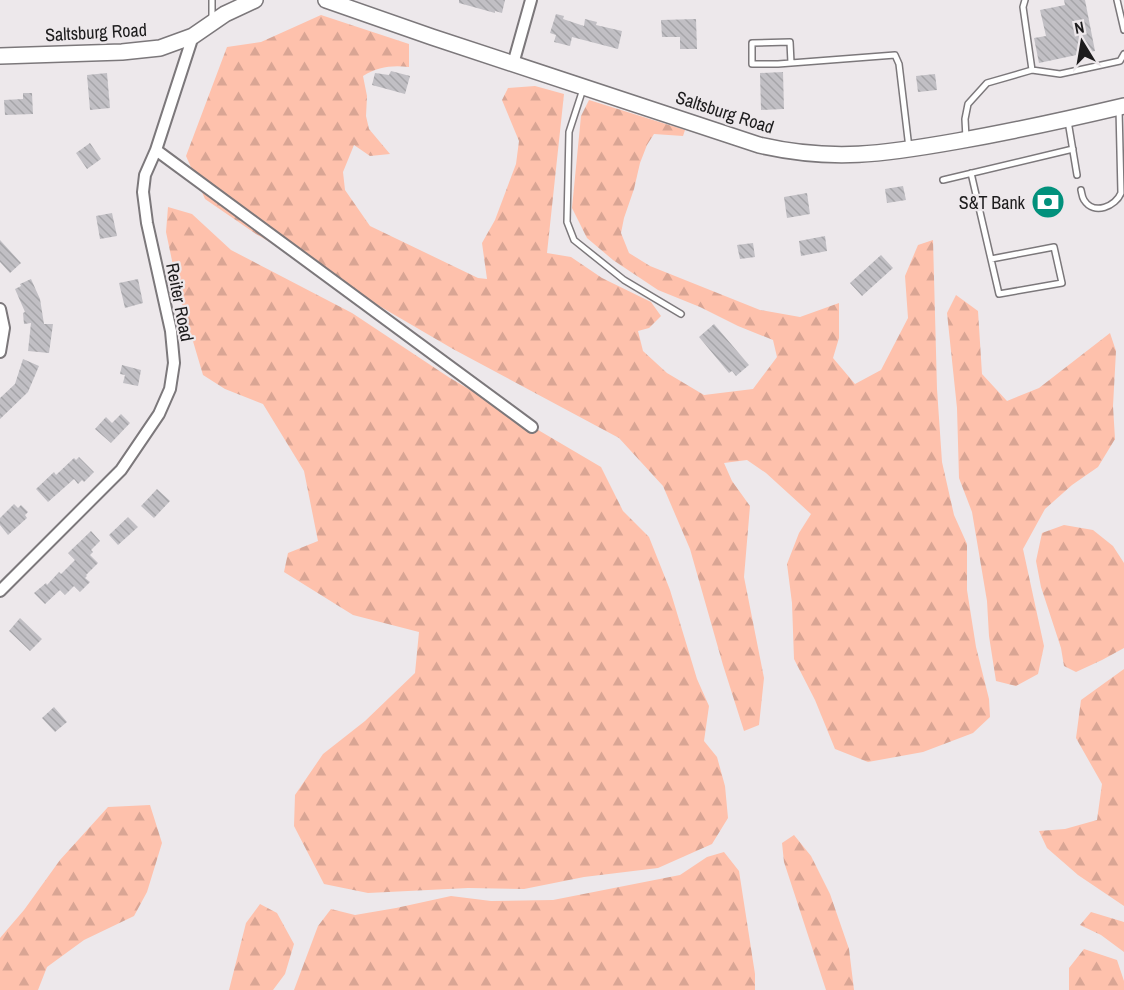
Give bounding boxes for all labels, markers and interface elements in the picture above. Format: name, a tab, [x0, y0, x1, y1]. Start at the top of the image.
north arrow	[1052, 12, 1112, 72]
text: N	[1072, 16, 1086, 39]
street label: Saltsburg Road	[45, 17, 147, 47]
street label: Saltsburg Road	[673, 84, 777, 140]
bank icon: S&T Bank	[1030, 184, 1066, 220]
place label: S&T Bank	[959, 190, 1026, 215]
street label: Reiter Road	[160, 261, 200, 343]

